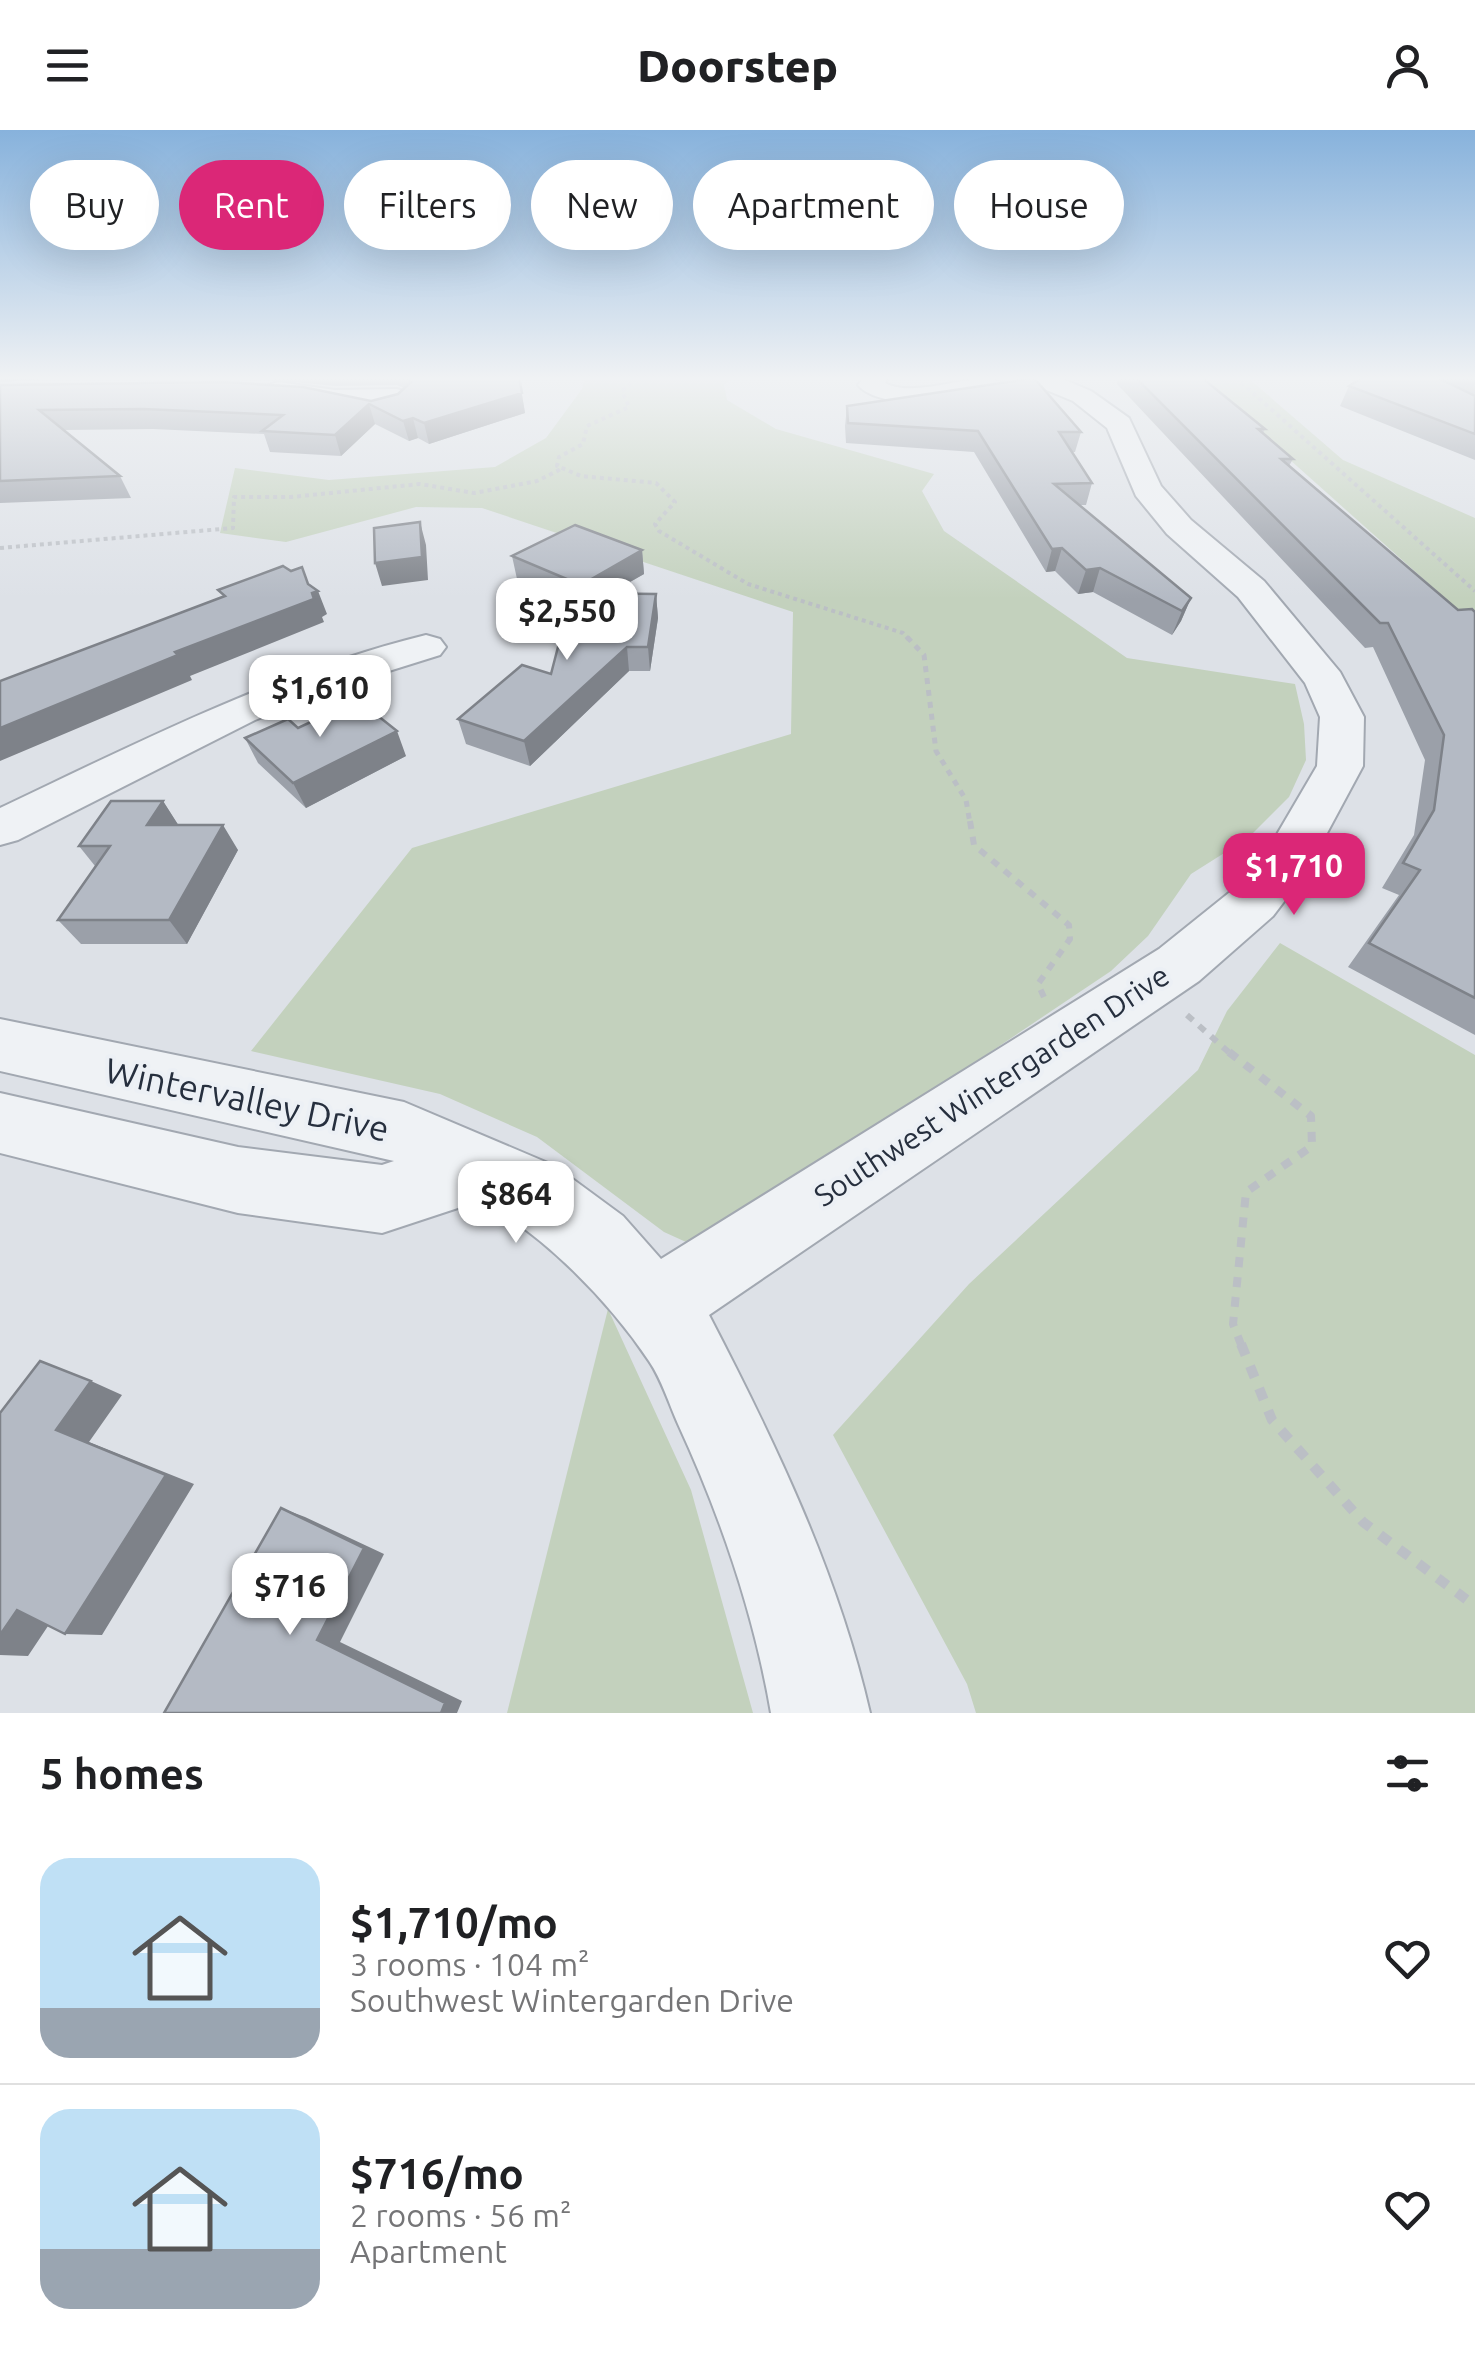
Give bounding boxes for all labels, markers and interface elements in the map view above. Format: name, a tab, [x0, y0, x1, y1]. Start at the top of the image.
icon: menu	[40, 38, 95, 93]
icon: person	[1380, 38, 1435, 93]
text: Doorstep	[637, 40, 838, 91]
chip: Buy	[30, 160, 159, 250]
chip: Rent	[179, 160, 324, 250]
chip: Filters	[344, 160, 511, 250]
chip: New	[531, 160, 673, 250]
chip: Apartment	[693, 160, 934, 250]
chip: House	[954, 160, 1124, 250]
pin: $2,550	[486, 578, 648, 663]
text: $2,550	[518, 592, 616, 628]
pin: $1,610	[239, 655, 401, 740]
text: $1,610	[271, 669, 369, 705]
pin: $1,710	[1213, 833, 1375, 918]
text: $1,710	[1245, 847, 1343, 883]
street label: Southwest Wintergarden Drive	[808, 958, 1175, 1213]
street label: Wintervalley Drive	[102, 1049, 393, 1149]
pin: $864	[457, 1161, 575, 1246]
text: $864	[480, 1175, 552, 1211]
pin: $716	[231, 1553, 349, 1638]
text: $716	[254, 1567, 326, 1603]
icon: filters	[1380, 1746, 1435, 1801]
text: 5 homes	[40, 1750, 204, 1797]
icon: home	[120, 1898, 240, 2018]
text: $1,710/mo	[350, 1899, 558, 1946]
icon: heart	[1380, 1931, 1435, 1986]
text: 3 rooms · 104 m²	[350, 1946, 590, 1982]
text: Southwest Wintergarden Drive	[350, 1982, 794, 2018]
icon: home	[120, 2149, 240, 2269]
text: $716/mo	[350, 2150, 524, 2197]
icon: heart	[1380, 2182, 1435, 2237]
text: 2 rooms · 56 m²	[350, 2197, 571, 2233]
text: Apartment	[350, 2233, 507, 2269]

